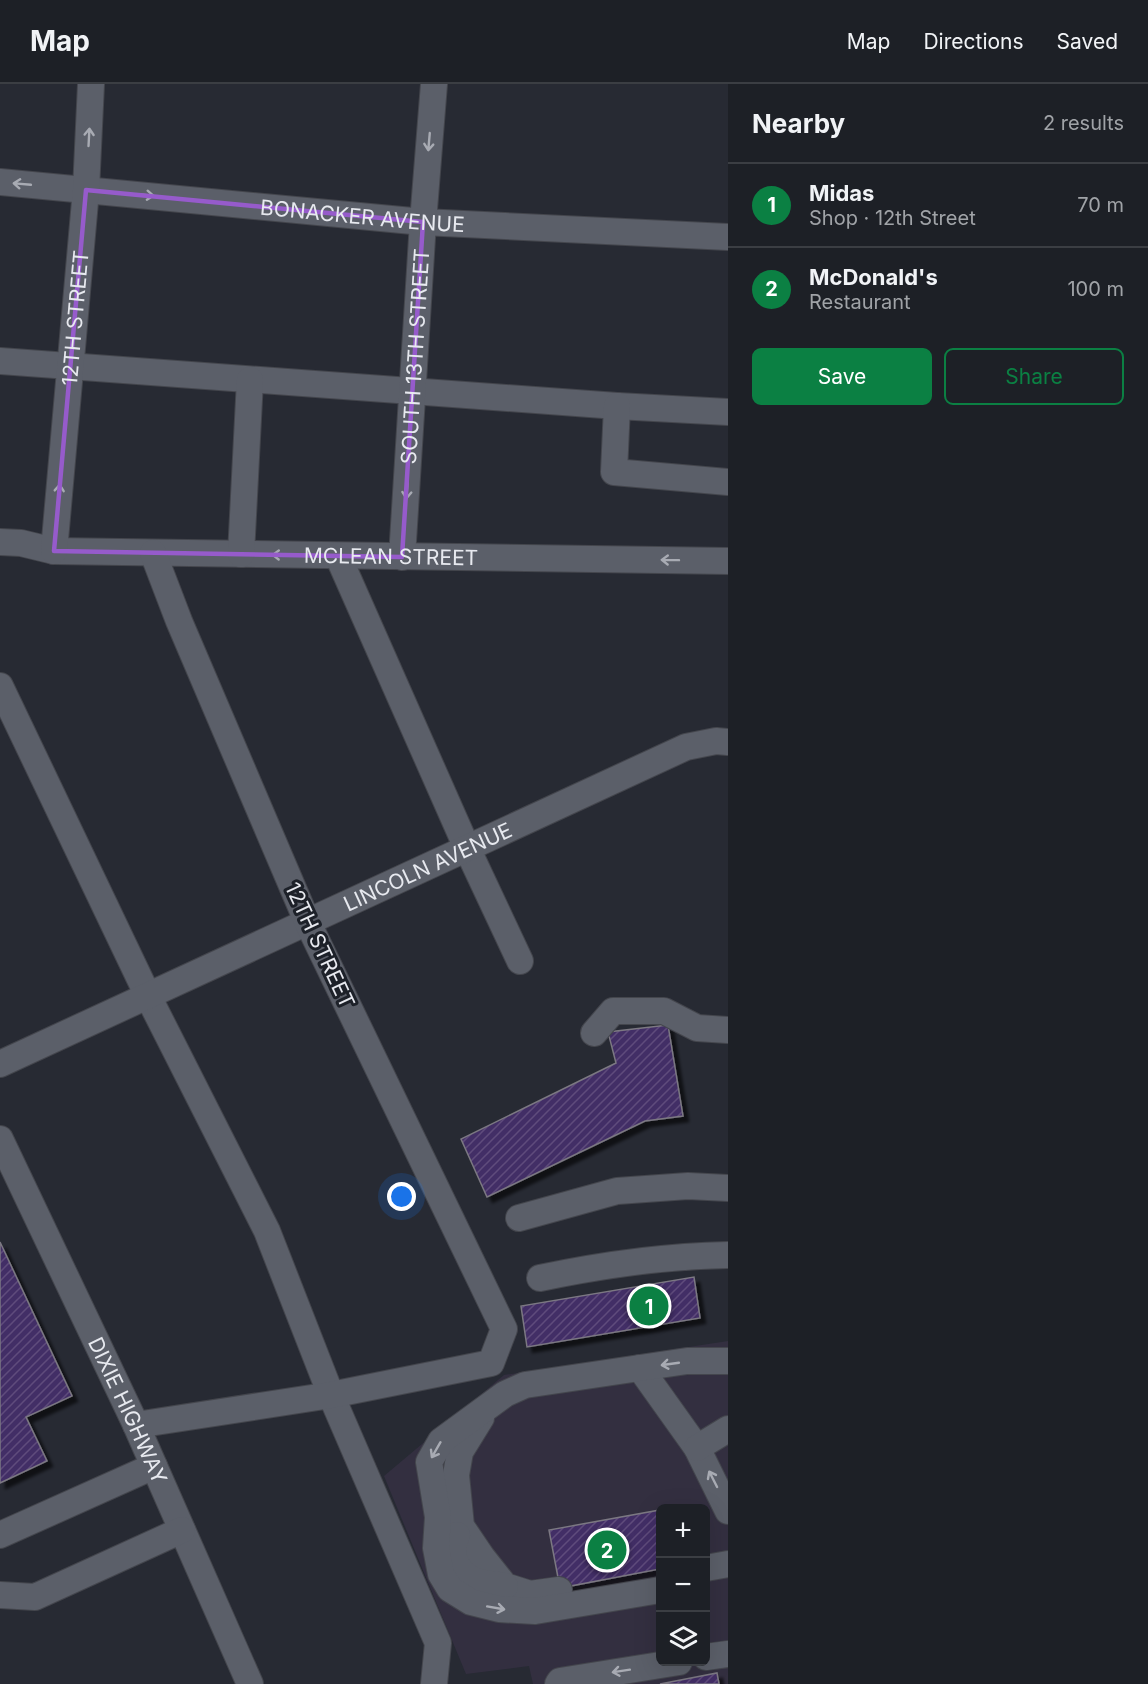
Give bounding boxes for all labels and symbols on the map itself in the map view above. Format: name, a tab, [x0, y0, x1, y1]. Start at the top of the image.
one-way arrow	[83, 127, 94, 147]
one-way arrow	[423, 132, 434, 152]
one-way arrow	[13, 178, 33, 189]
one-way arrow	[134, 190, 154, 201]
street label: BONACKER AVENUE	[259, 194, 465, 237]
street label: SOUTH 13TH STREET	[395, 248, 434, 465]
street label: 12TH STREET	[56, 249, 93, 387]
one-way arrow	[401, 479, 412, 499]
one-way arrow	[54, 484, 65, 503]
street label: MCLEAN STREET	[304, 542, 478, 570]
one-way arrow	[272, 549, 291, 561]
one-way arrow	[660, 555, 680, 566]
street label: LINCOLN AVENUE	[339, 817, 516, 916]
street label: 12TH STREET	[280, 878, 360, 1012]
your location	[387, 1182, 416, 1211]
pin: 1	[630, 1284, 668, 1328]
street label: DIXIE HIGHWAY	[83, 1333, 173, 1487]
one-way arrow	[660, 1358, 680, 1369]
one-way arrow	[430, 1441, 442, 1458]
one-way arrow	[707, 1471, 718, 1489]
pin: 2	[588, 1528, 626, 1572]
one-way arrow	[486, 1602, 505, 1613]
one-way arrow	[612, 1665, 632, 1676]

